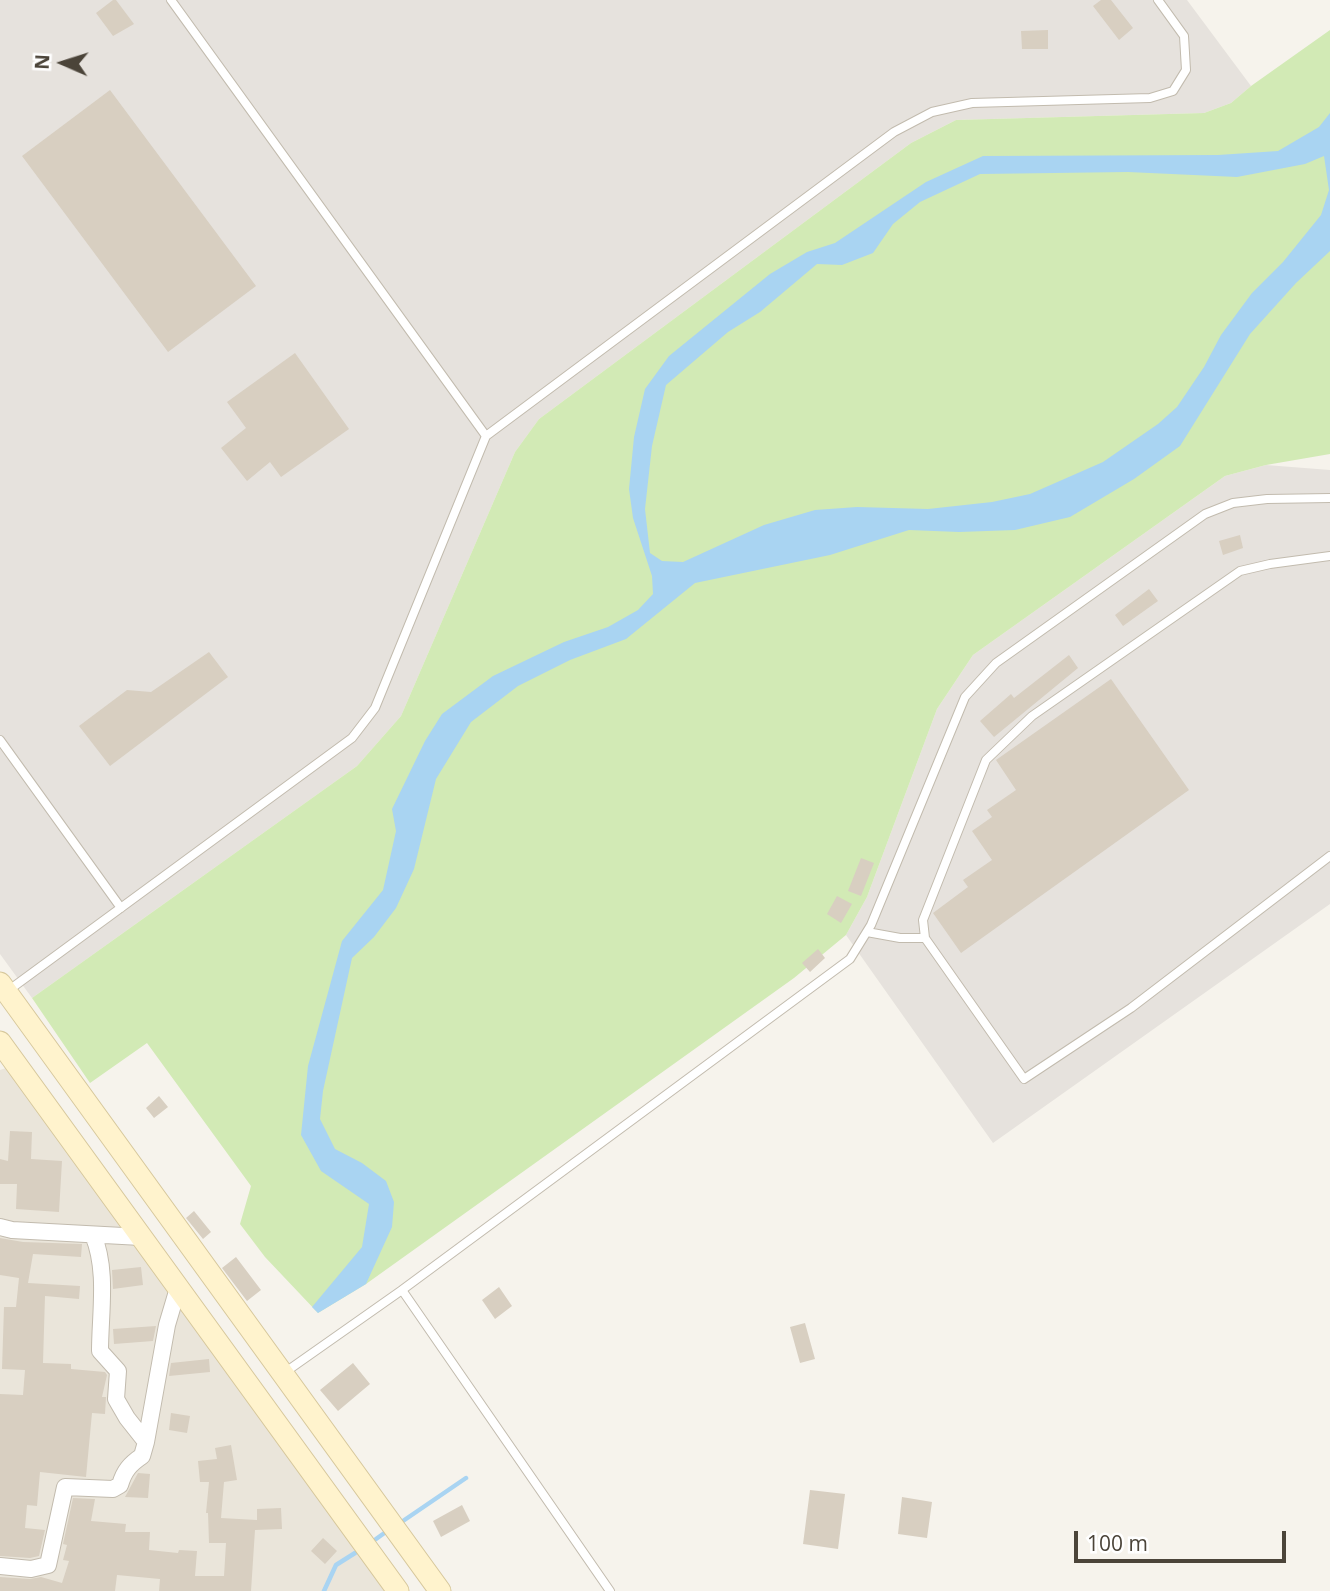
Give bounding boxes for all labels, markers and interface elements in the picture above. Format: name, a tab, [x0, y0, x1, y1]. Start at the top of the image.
north arrow	[28, 28, 98, 98]
text: N	[29, 54, 55, 70]
scale bar	[1078, 1518, 1290, 1562]
text: 100 m	[1087, 1529, 1148, 1557]

